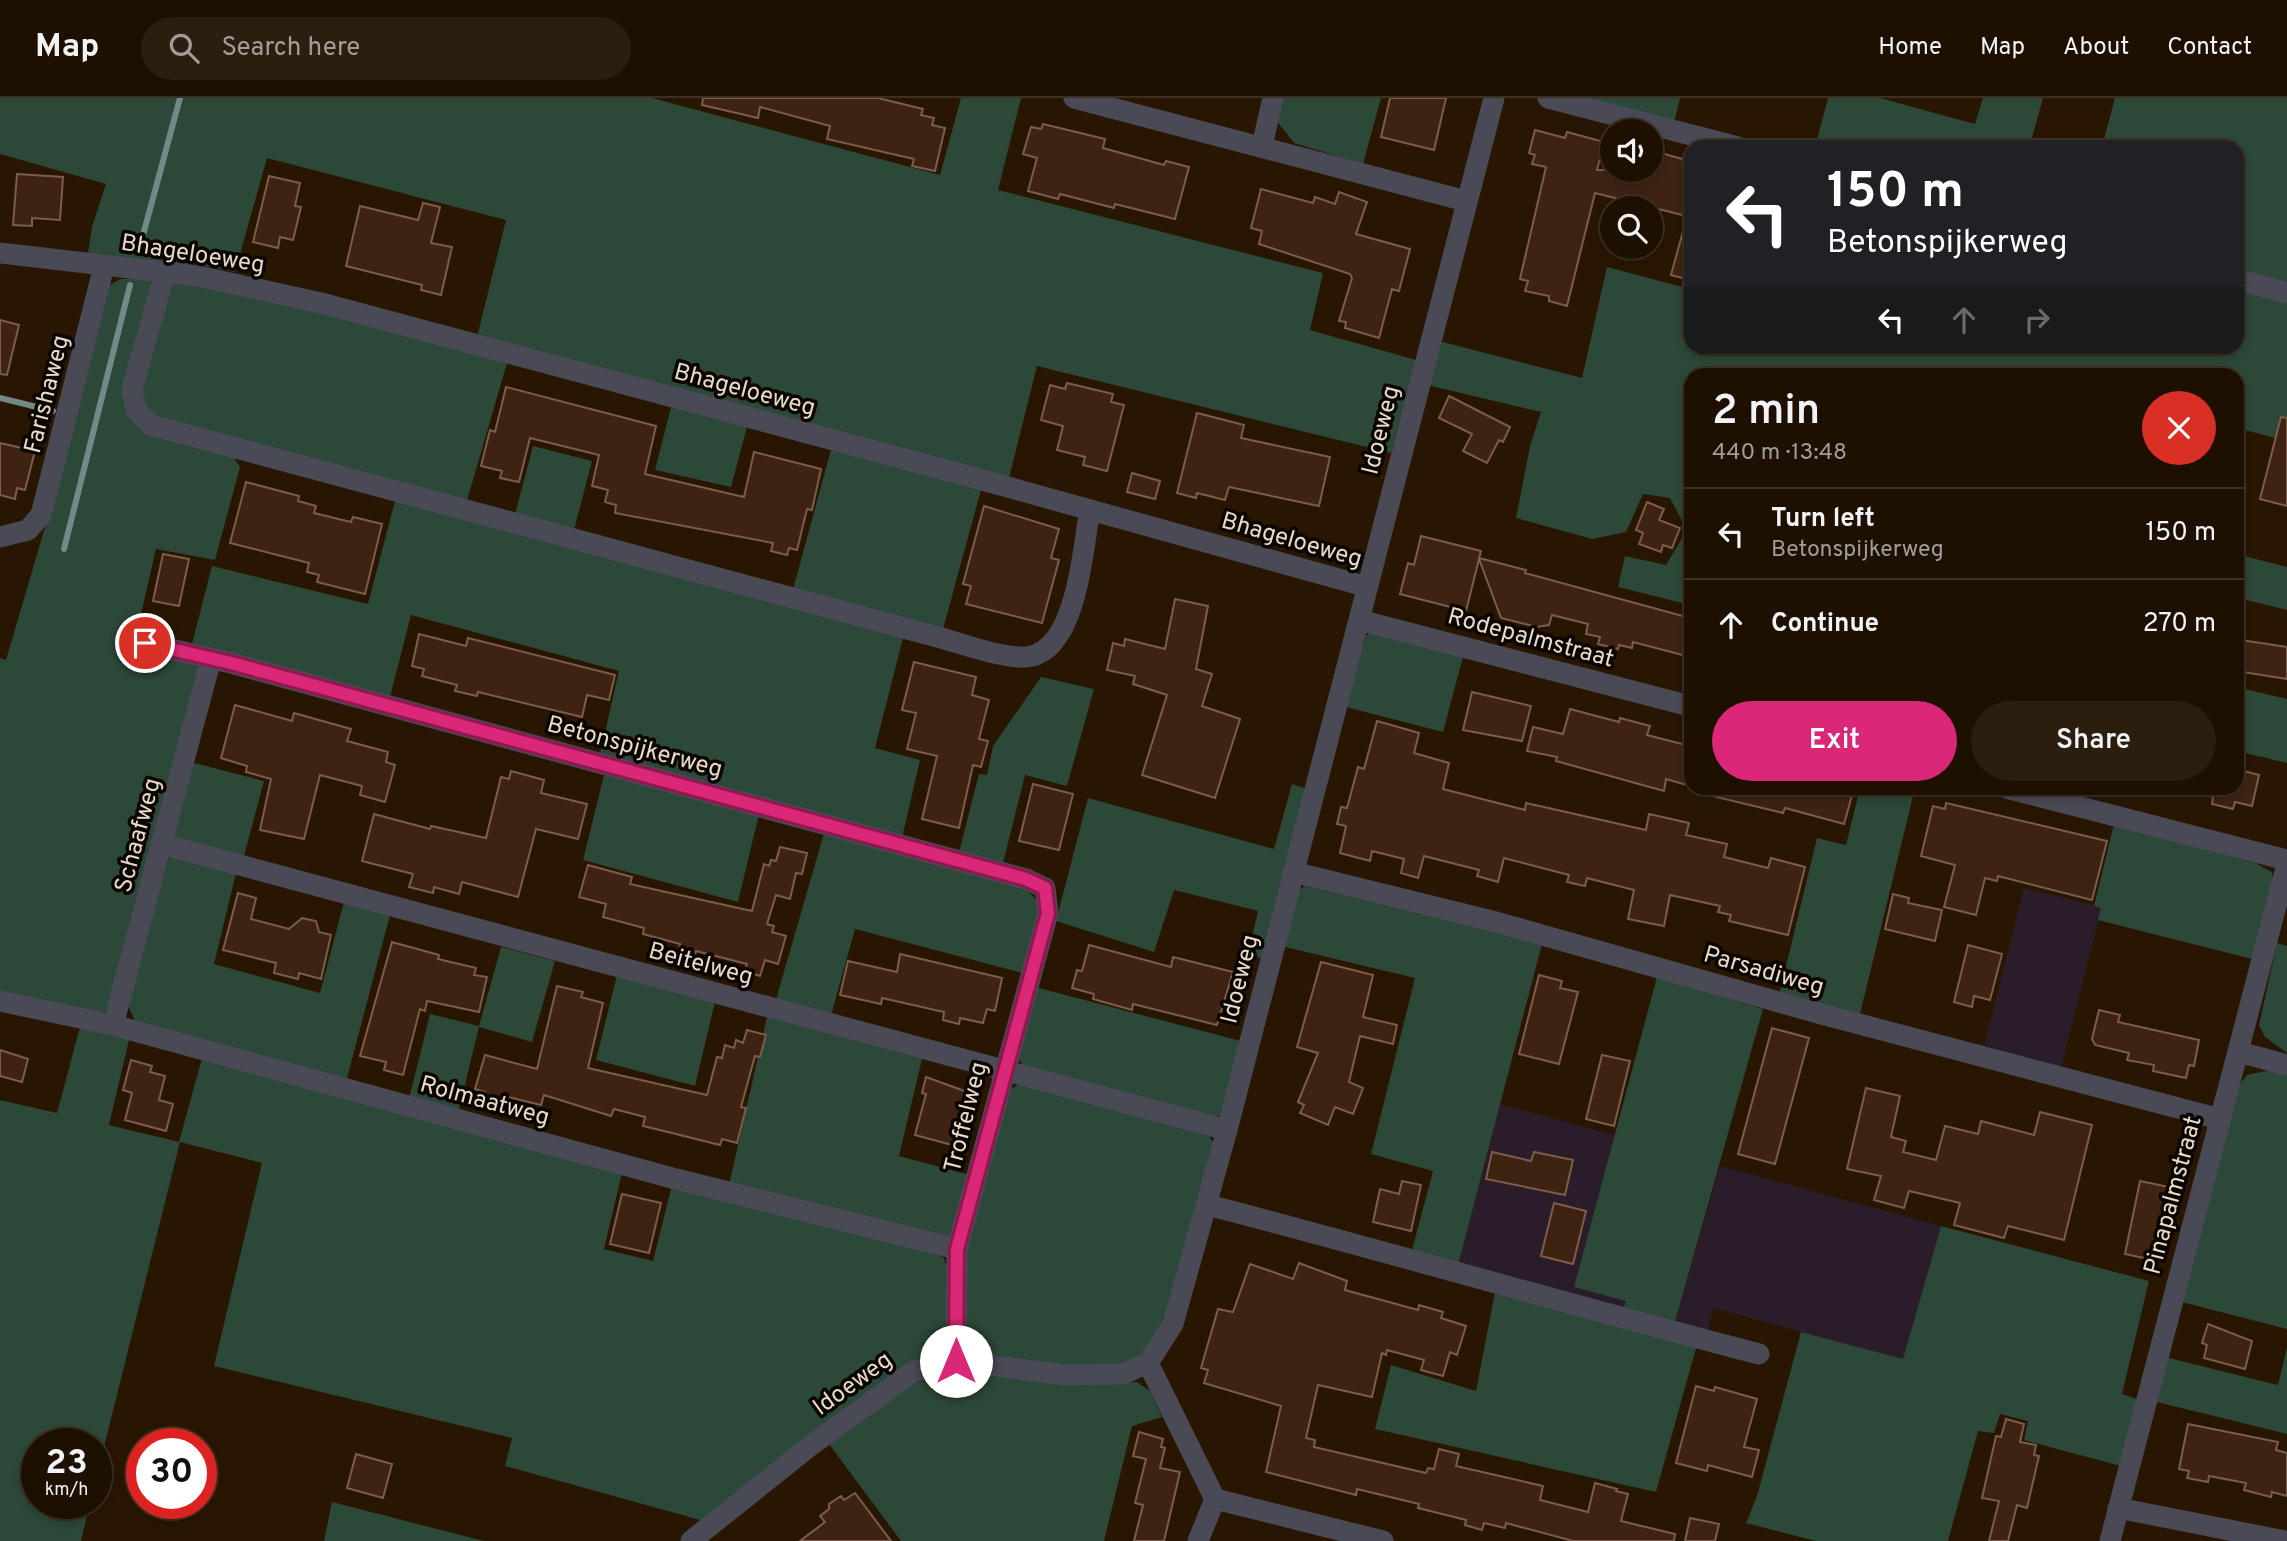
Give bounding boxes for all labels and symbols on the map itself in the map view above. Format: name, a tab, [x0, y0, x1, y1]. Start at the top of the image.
street label: Bhageloeweg	[119, 229, 267, 281]
street label: Farishaweg	[19, 332, 77, 457]
street label: Bhageloeweg	[670, 358, 818, 424]
street label: Idoeweg	[1356, 383, 1407, 478]
street label: Bhageloeweg	[1218, 506, 1365, 575]
street label: Rodepalmstraat	[1444, 602, 1617, 676]
pin	[115, 613, 175, 673]
street label: Betonspijkerweg	[544, 710, 725, 786]
street label: Schaafweg	[109, 775, 169, 896]
street label: Idoeweg	[1215, 932, 1266, 1027]
street label: Beitelweg	[645, 937, 756, 993]
street label: Parsadiweg	[1700, 940, 1827, 1003]
street label: Troffelweg	[939, 1059, 995, 1176]
street label: Rolmaatweg	[416, 1070, 553, 1134]
street label: Pinapalmstraat	[2138, 1113, 2210, 1278]
position arrow	[919, 1324, 993, 1398]
street label: Idoeweg	[808, 1346, 899, 1423]
speed limit sign: 30	[126, 1428, 217, 1519]

